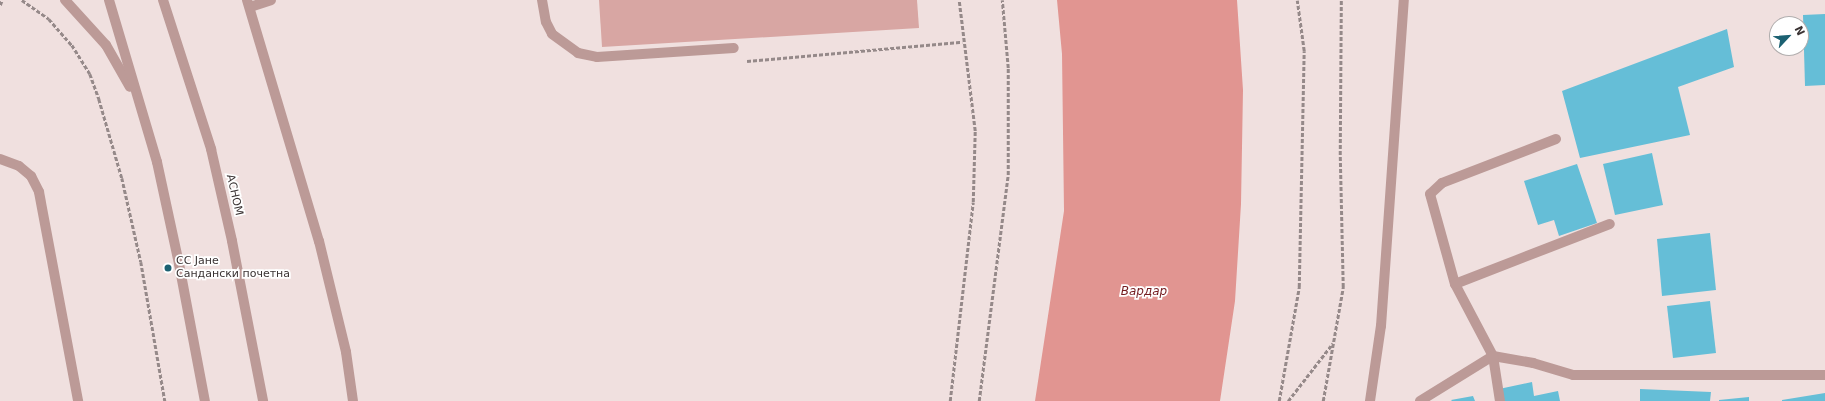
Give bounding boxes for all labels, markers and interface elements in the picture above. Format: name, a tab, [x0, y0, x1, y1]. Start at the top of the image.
north arrow	[1769, 16, 1809, 56]
text: N	[1791, 24, 1807, 38]
street label: АСНОМ	[223, 173, 245, 217]
place label: СС Јане Сандански почетна	[176, 255, 290, 281]
marker: СС Јане Сандански почетна	[163, 263, 173, 273]
water label: Вардар	[1121, 285, 1167, 299]

